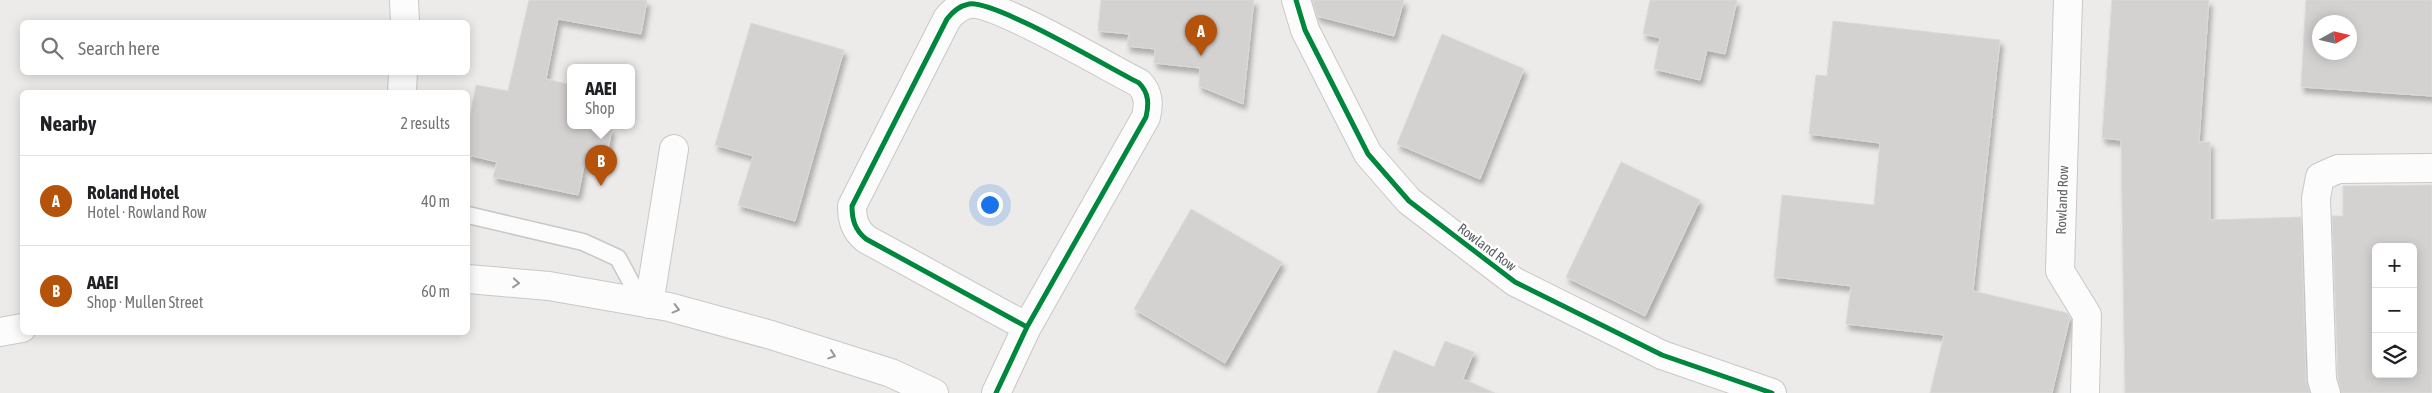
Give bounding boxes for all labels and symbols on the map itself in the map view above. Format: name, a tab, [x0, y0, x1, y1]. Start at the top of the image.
pin: A	[1185, 15, 1217, 56]
north arrow	[2312, 15, 2357, 60]
pin: B	[585, 145, 617, 186]
street label: Rowland Row	[2053, 165, 2071, 235]
your location	[977, 192, 1003, 218]
street label: Rowland Row	[1455, 220, 1520, 275]
one-way arrow	[512, 278, 520, 289]
one-way arrow	[672, 303, 681, 314]
one-way arrow	[828, 349, 836, 359]

